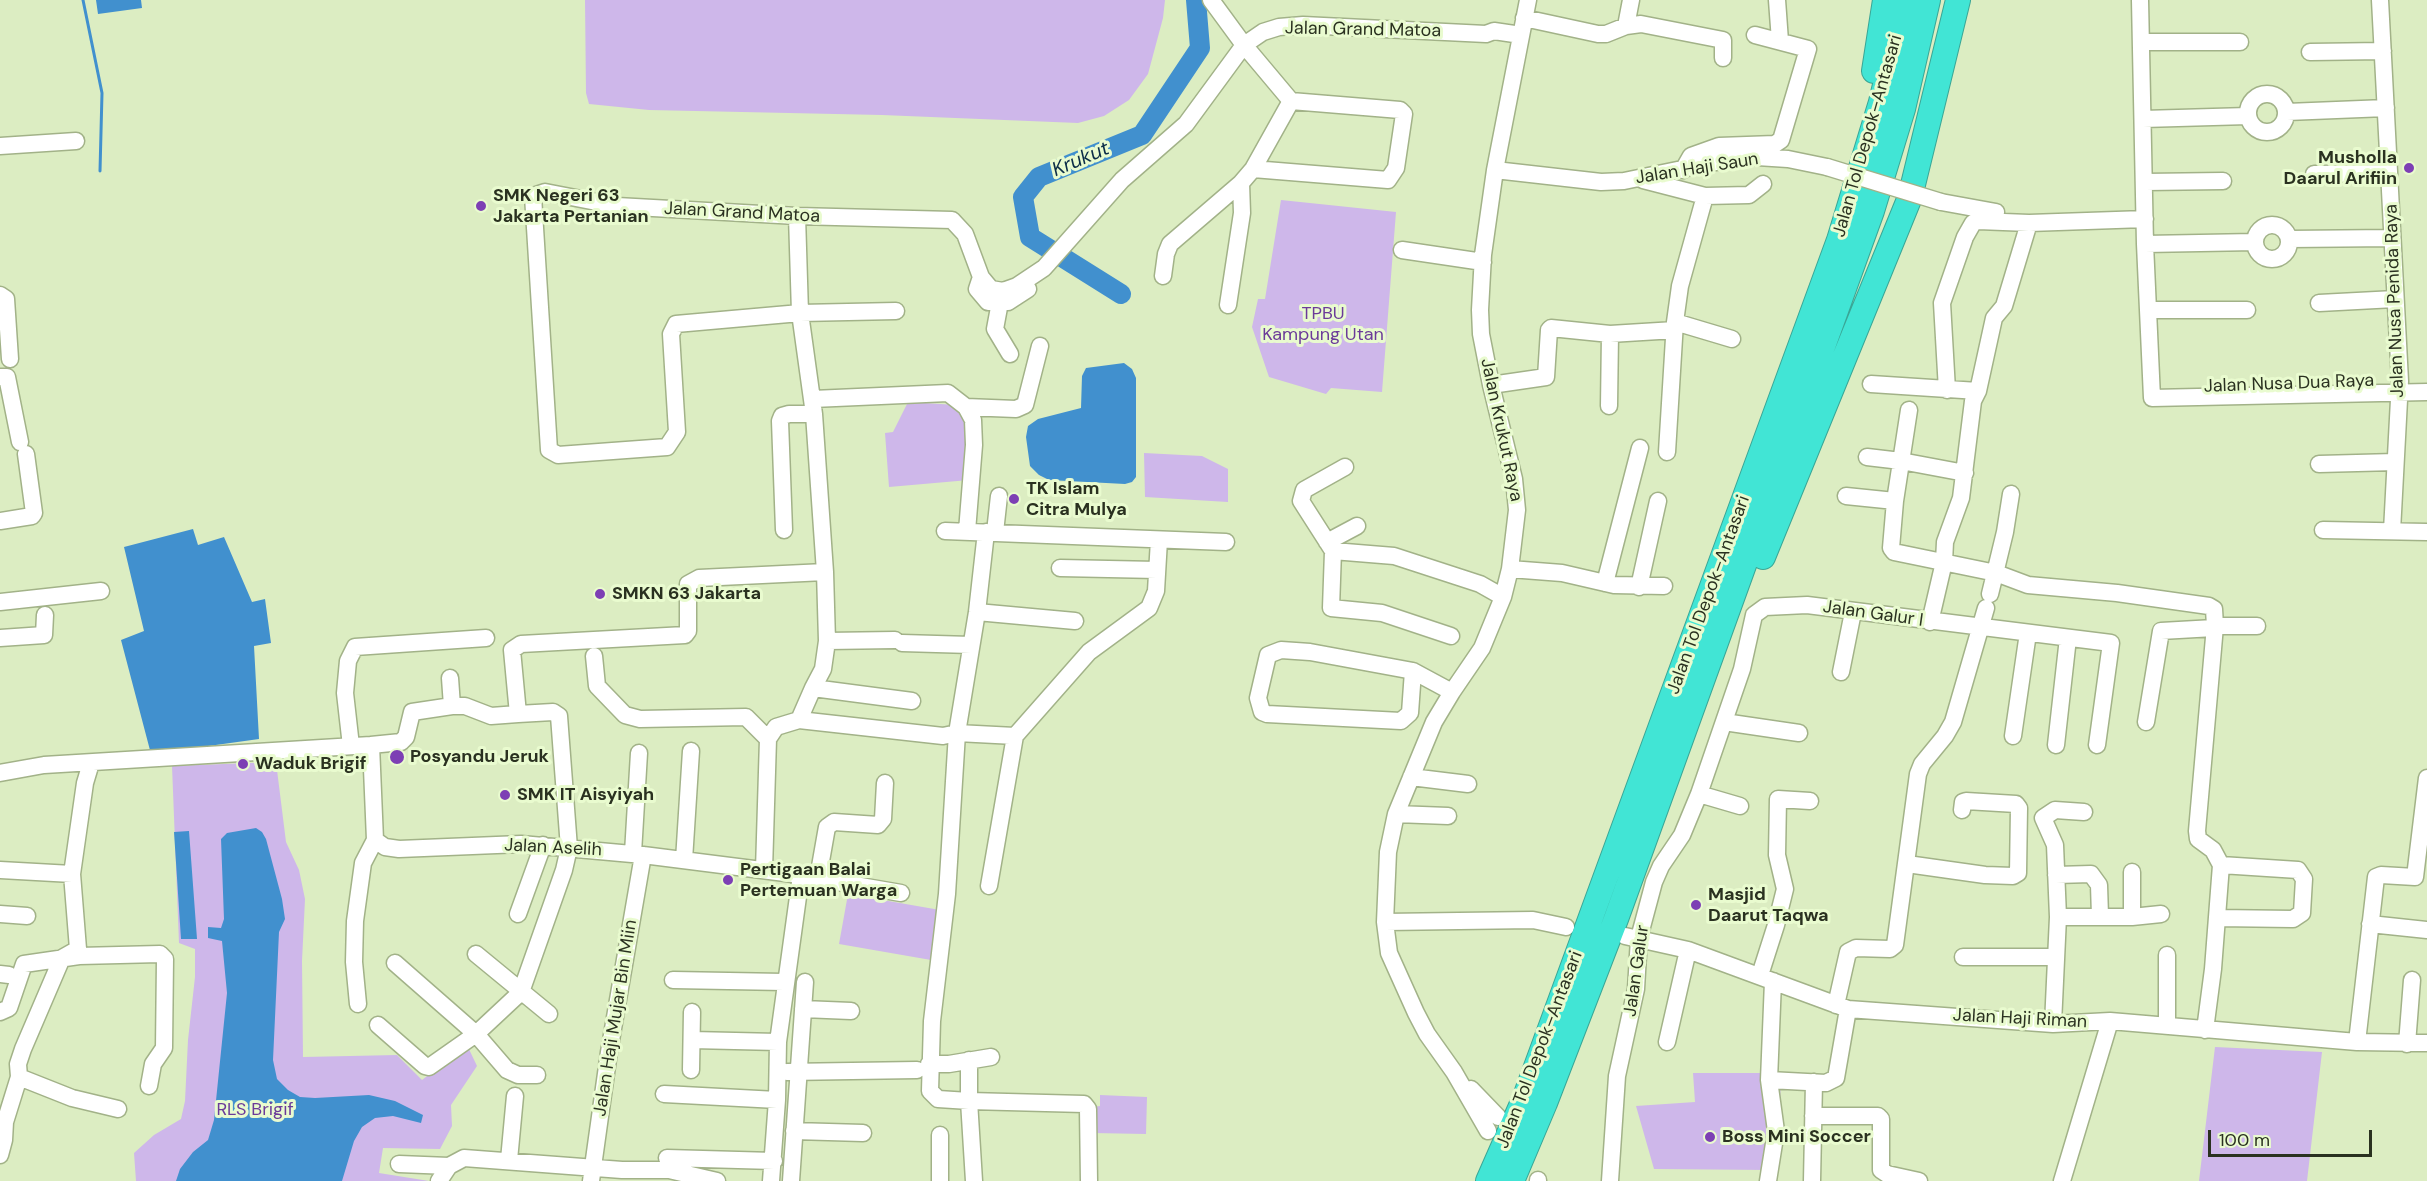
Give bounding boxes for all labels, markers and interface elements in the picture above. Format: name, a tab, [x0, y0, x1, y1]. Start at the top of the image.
street label: Jalan Grand Matoa	[1285, 18, 1441, 42]
street label: Jalan Tol Depok–Antasari	[1829, 32, 1907, 240]
water label: Krukut	[1049, 137, 1113, 183]
place label: Musholla Daarul Arifiin	[2284, 147, 2397, 190]
street label: Jalan Haji Saun	[1634, 149, 1760, 189]
marker: Musholla Daarul Arifiin	[2402, 161, 2416, 175]
place label: SMK Negeri 63 Jakarta Pertanian	[493, 185, 649, 228]
street label: Jalan Grand Matoa	[663, 198, 821, 228]
marker: SMK Negeri 63 Jakarta Pertanian	[474, 199, 488, 213]
street label: Jalan Nusa Penida Raya	[2381, 204, 2409, 398]
park label: TPBU Kampung Utan	[1262, 303, 1384, 346]
street label: Jalan Krukut Raya	[1475, 357, 1527, 503]
street label: Jalan Nusa Dua Raya	[2203, 370, 2375, 398]
place label: TK Islam Citra Mulya	[1026, 478, 1127, 520]
marker: TK Islam Citra Mulya	[1007, 492, 1021, 506]
street label: Jalan Tol Depok–Antasari	[1663, 493, 1755, 697]
place label: SMKN 63 Jakarta	[612, 583, 761, 605]
marker: SMKN 63 Jakarta	[593, 587, 607, 601]
street label: Jalan Galur I	[1821, 596, 1925, 632]
place label: Posyandu Jeruk	[410, 746, 549, 768]
marker: Posyandu Jeruk	[388, 748, 406, 766]
place label: Waduk Brigif	[255, 753, 366, 775]
marker: Waduk Brigif	[236, 757, 250, 771]
place label: SMK IT Aisyiyah	[517, 784, 654, 806]
marker: SMK IT Aisyiyah	[498, 788, 512, 802]
street label: Jalan Aselih	[504, 835, 602, 861]
place label: Pertigaan Balai Pertemuan Warga	[740, 859, 897, 902]
marker: Pertigaan Balai Pertemuan Warga	[721, 873, 735, 887]
place label: Masjid Daarut Taqwa	[1708, 884, 1829, 926]
marker: Masjid Daarut Taqwa	[1689, 898, 1703, 912]
street label: Jalan Haji Mujar Bin Miin	[590, 918, 642, 1118]
street label: Jalan Galur	[1620, 924, 1654, 1018]
street label: Jalan Tol Depok–Antasari	[1492, 948, 1588, 1152]
street label: Jalan Haji Riman	[1952, 1005, 2088, 1033]
park label: RLS Brigif	[216, 1099, 294, 1121]
scale bar	[2211, 1118, 2374, 1156]
place label: Boss Mini Soccer	[1722, 1126, 1871, 1148]
text: 100 m	[2219, 1128, 2270, 1152]
marker: Boss Mini Soccer	[1703, 1130, 1717, 1144]

